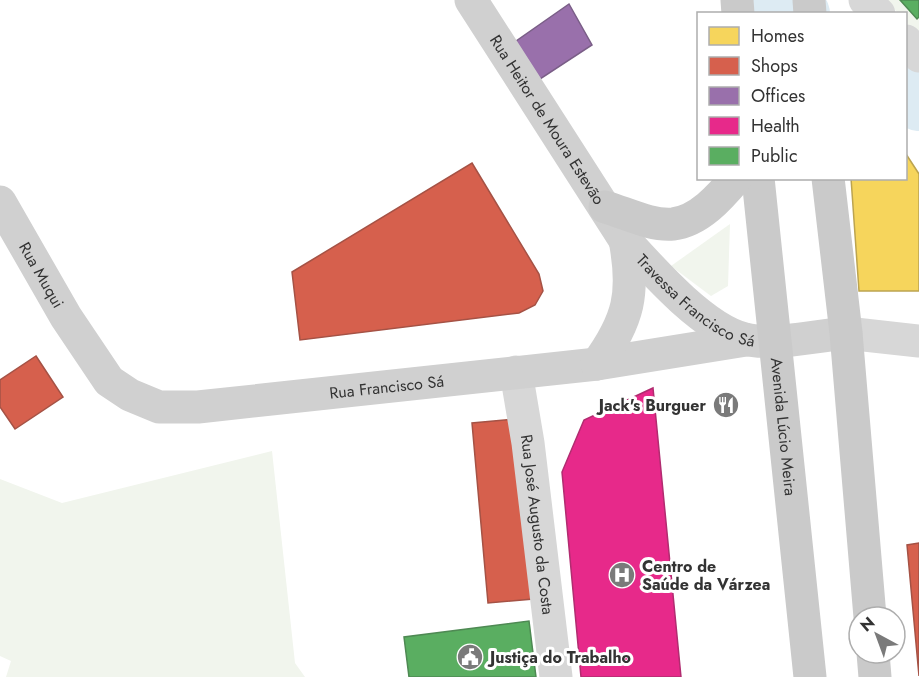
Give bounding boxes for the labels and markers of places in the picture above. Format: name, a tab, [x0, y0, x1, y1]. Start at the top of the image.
restaurant icon: Jack's Burguer	[711, 390, 741, 420]
place label: Jack's Burguer	[596, 394, 706, 417]
place label: Centro de Saúde da Várzea	[642, 555, 770, 596]
hospital icon: Centro de Saúde da Várzea	[607, 560, 637, 590]
public building icon: Justiça do Trabalho	[455, 642, 485, 672]
place label: Justiça do Trabalho	[487, 646, 631, 669]

